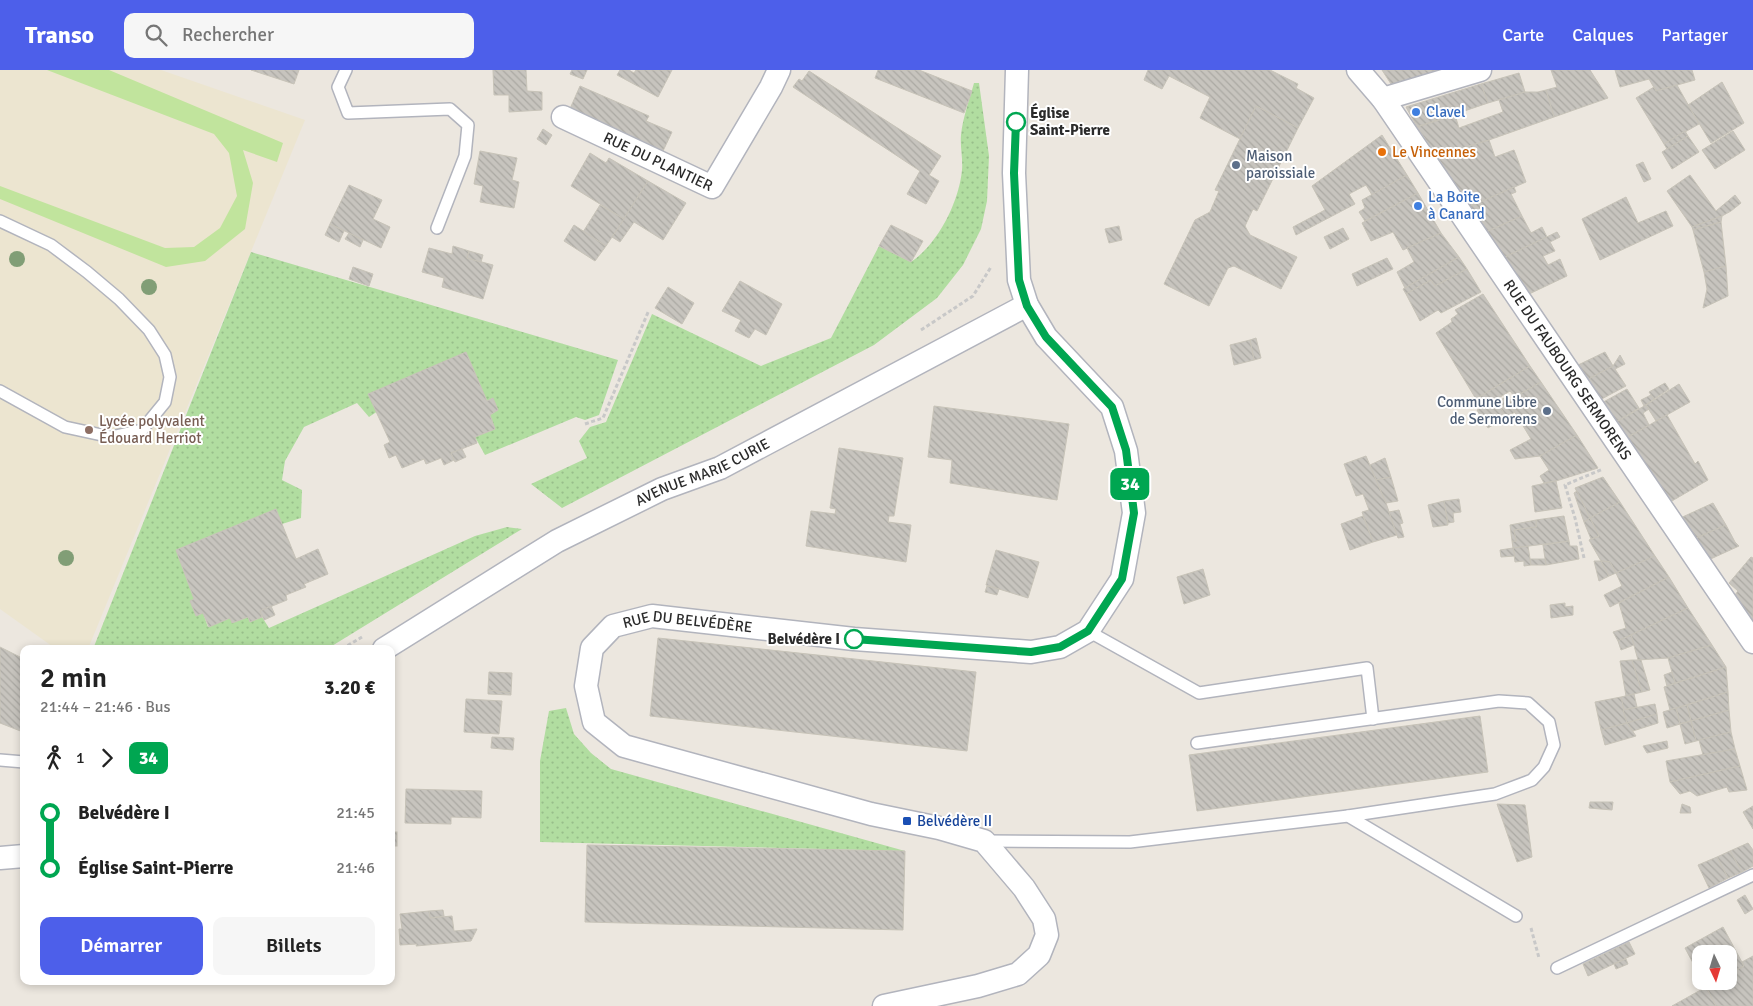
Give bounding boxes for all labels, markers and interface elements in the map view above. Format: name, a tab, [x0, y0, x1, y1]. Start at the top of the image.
search box	[124, 13, 474, 58]
text: Transo	[25, 20, 94, 50]
icon: search	[142, 21, 170, 49]
text: Rechercher	[182, 23, 274, 47]
text: Carte	[1502, 24, 1544, 46]
text: Calques	[1572, 24, 1634, 46]
text: Partager	[1662, 24, 1728, 46]
place label: Église Saint-Pierre	[1030, 103, 1110, 139]
place label: Clavel	[1426, 103, 1465, 121]
marker: Clavel	[1410, 106, 1422, 118]
marker: Église Saint-Pierre	[1006, 112, 1026, 132]
street label: RUE DU PLANTIER	[601, 128, 716, 195]
place label: Le Vincennes	[1392, 143, 1476, 161]
marker: Le Vincennes	[1376, 146, 1388, 158]
place label: Maison paroissiale	[1246, 147, 1315, 182]
marker: Maison paroissiale	[1230, 159, 1242, 171]
place label: La Boite à Canard	[1428, 188, 1485, 223]
marker: La Boite à Canard	[1412, 200, 1424, 212]
street label: RUE DU FAUBOURG SERMORENS	[1500, 276, 1635, 463]
place label: Commune Libre de Sermorens	[1437, 393, 1537, 428]
marker: Commune Libre de Sermorens	[1541, 405, 1553, 417]
place label: Lycée polyvalent Édouard Herriot	[99, 412, 205, 447]
marker: Lycée polyvalent Édouard Herriot	[83, 424, 95, 436]
street label: AVENUE MARIE CURIE	[632, 434, 773, 510]
line badge: 34	[1108, 468, 1152, 500]
text: 34	[1120, 473, 1140, 495]
street label: RUE DU BELVÉDÈRE	[621, 607, 753, 636]
marker: Belvédère I	[844, 629, 864, 649]
place label: Belvédère I	[768, 630, 840, 648]
text: 2 min	[40, 661, 107, 695]
text: 3.20 €	[324, 676, 375, 700]
text: 21:44 – 21:46 · Bus	[40, 697, 171, 717]
icon: walk	[40, 744, 68, 772]
icon: forward	[93, 744, 121, 772]
text: 34	[139, 747, 158, 769]
text: 1	[76, 748, 85, 768]
text: Belvédère I	[78, 801, 170, 825]
text: 21:45	[336, 803, 375, 823]
place label: Belvédère II	[917, 812, 992, 830]
marker: Belvédère II	[901, 815, 913, 827]
text: Église Saint-Pierre	[78, 856, 234, 880]
text: 21:46	[336, 858, 375, 878]
button: Démarrer	[40, 917, 203, 975]
button: Billets	[213, 917, 375, 975]
north arrow	[1692, 945, 1738, 990]
map controls	[1692, 945, 1737, 990]

